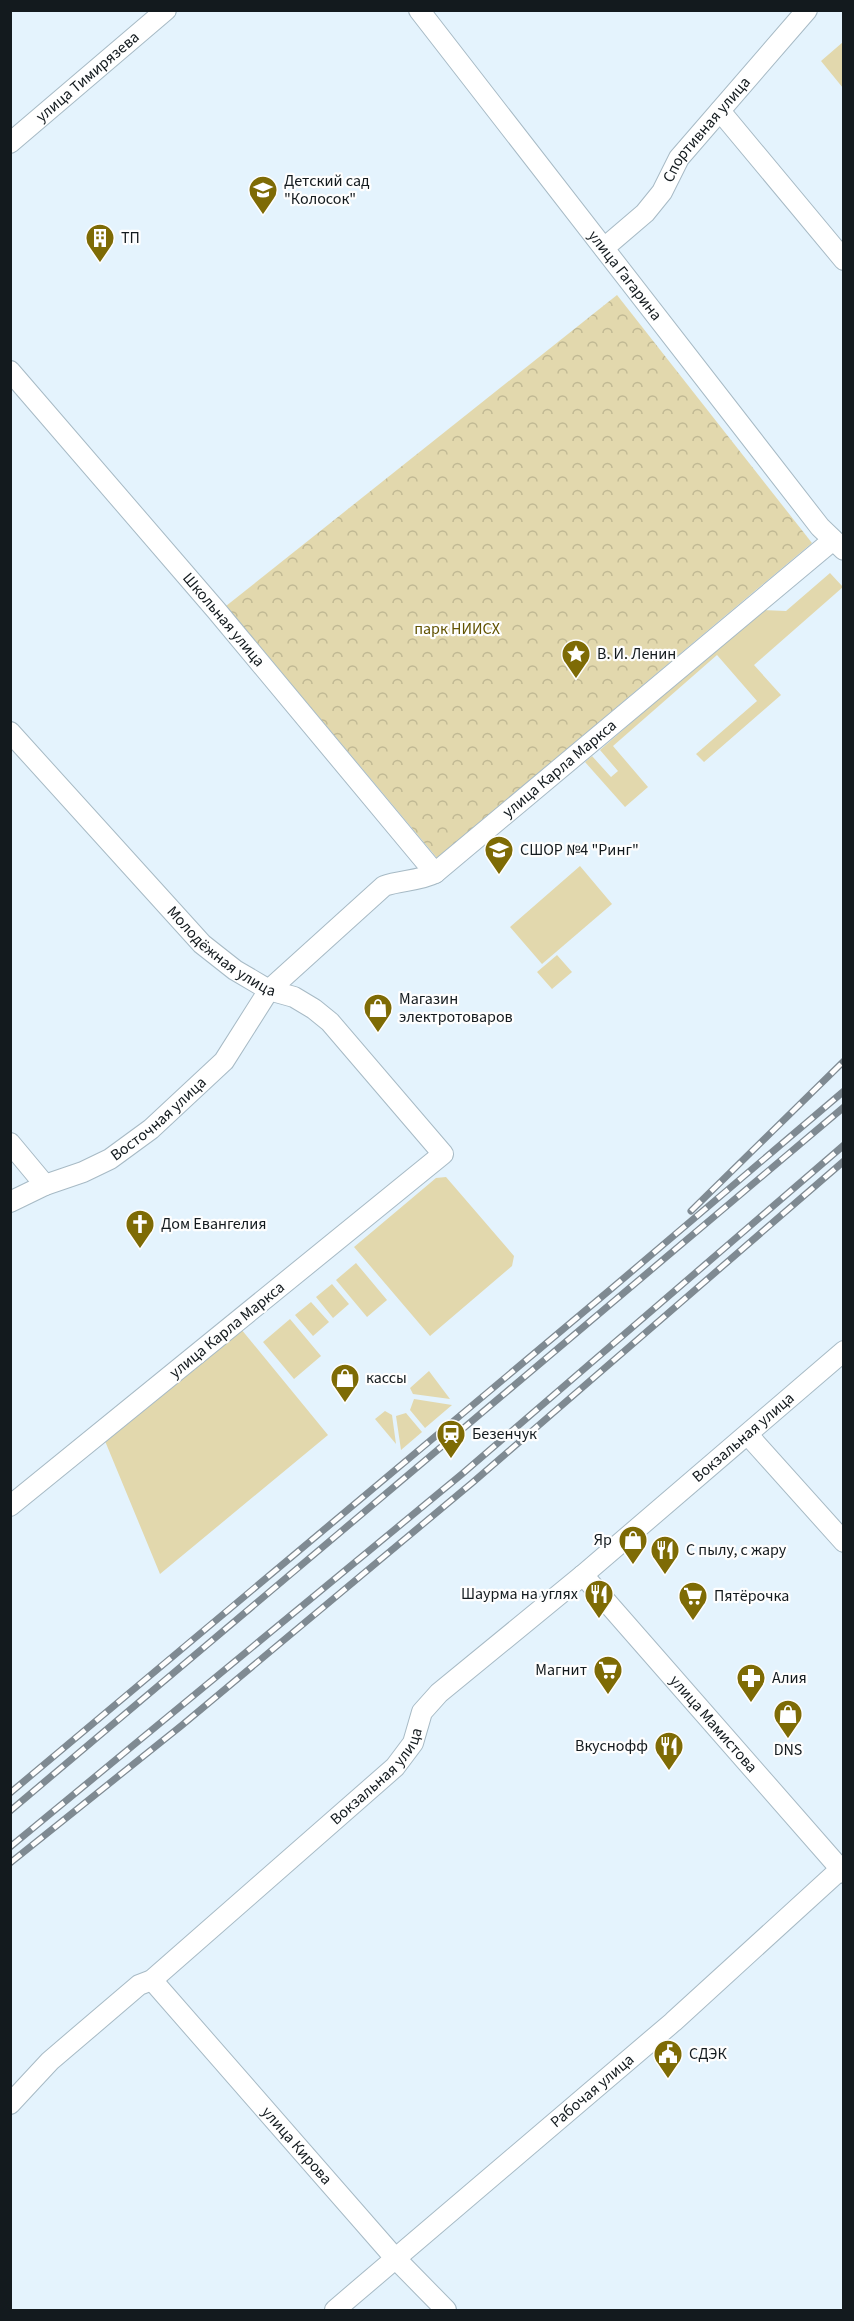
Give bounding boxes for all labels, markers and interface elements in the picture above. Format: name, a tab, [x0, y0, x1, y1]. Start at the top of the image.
street label: улица Тимирязева	[31, 26, 144, 127]
street label: Спортивная улица	[657, 72, 756, 186]
place label: Детский сад "Колосок"	[284, 170, 370, 210]
school or university icon: Детский сад "Колосок"	[247, 174, 279, 216]
building icon: ТП	[84, 222, 116, 264]
street label: улица Гагарина	[583, 226, 667, 325]
place label: ТП	[121, 227, 140, 249]
street label: Школьная улица	[178, 568, 270, 672]
park label: парк НИИСХ	[414, 618, 500, 640]
place icon: В. И. Ленин	[560, 638, 592, 680]
place label: В. И. Ленин	[597, 643, 676, 665]
street label: улица Карла Маркса	[498, 714, 621, 823]
school or university icon: СШОР №4 "Ринг"	[483, 834, 515, 876]
place label: СШОР №4 "Ринг"	[520, 839, 639, 861]
street label: Молодёжная улица	[162, 901, 278, 1002]
place label: Магазин электротоваров	[399, 988, 513, 1028]
shop icon: Магазин электротоваров	[362, 992, 394, 1034]
street label: Восточная улица	[106, 1072, 211, 1166]
church icon: Дом Евангелия	[124, 1208, 156, 1250]
place label: Дом Евангелия	[161, 1213, 267, 1235]
street label: улица Карла Маркса	[165, 1277, 289, 1383]
shop icon: кассы	[329, 1362, 361, 1404]
place label: кассы	[366, 1367, 407, 1389]
street label: Вокзальная улица	[687, 1387, 799, 1488]
station icon: Безенчук	[435, 1418, 467, 1460]
place label: Безенчук	[472, 1423, 537, 1445]
shop icon: Яр	[617, 1524, 649, 1566]
place label: Яр	[594, 1529, 612, 1551]
restaurant icon: С пылу, с жару	[649, 1534, 681, 1576]
place label: С пылу, с жару	[686, 1539, 787, 1561]
restaurant icon: Шаурма на углях	[583, 1578, 615, 1620]
supermarket icon: Пятёрочка	[677, 1580, 709, 1622]
place label: Шаурма на углях	[461, 1583, 578, 1605]
place label: Пятёрочка	[714, 1585, 789, 1607]
supermarket icon: Магнит	[592, 1654, 624, 1696]
place label: Магнит	[535, 1659, 587, 1681]
pharmacy icon: Алия	[735, 1662, 767, 1704]
place label: Алия	[772, 1667, 807, 1689]
street label: улица Мамистова	[665, 1670, 762, 1778]
shop icon: DNS	[772, 1698, 804, 1740]
street label: Вокзальная улица	[325, 1725, 428, 1830]
restaurant icon: Вкуснофф	[653, 1730, 685, 1772]
place label: Вкуснофф	[575, 1735, 648, 1757]
place label: DNS	[774, 1739, 802, 1761]
public building icon: СДЭК	[652, 2038, 684, 2080]
place label: СДЭК	[689, 2043, 727, 2065]
street label: Рабочая улица	[546, 2049, 639, 2133]
street label: улица Кирова	[256, 2102, 337, 2190]

